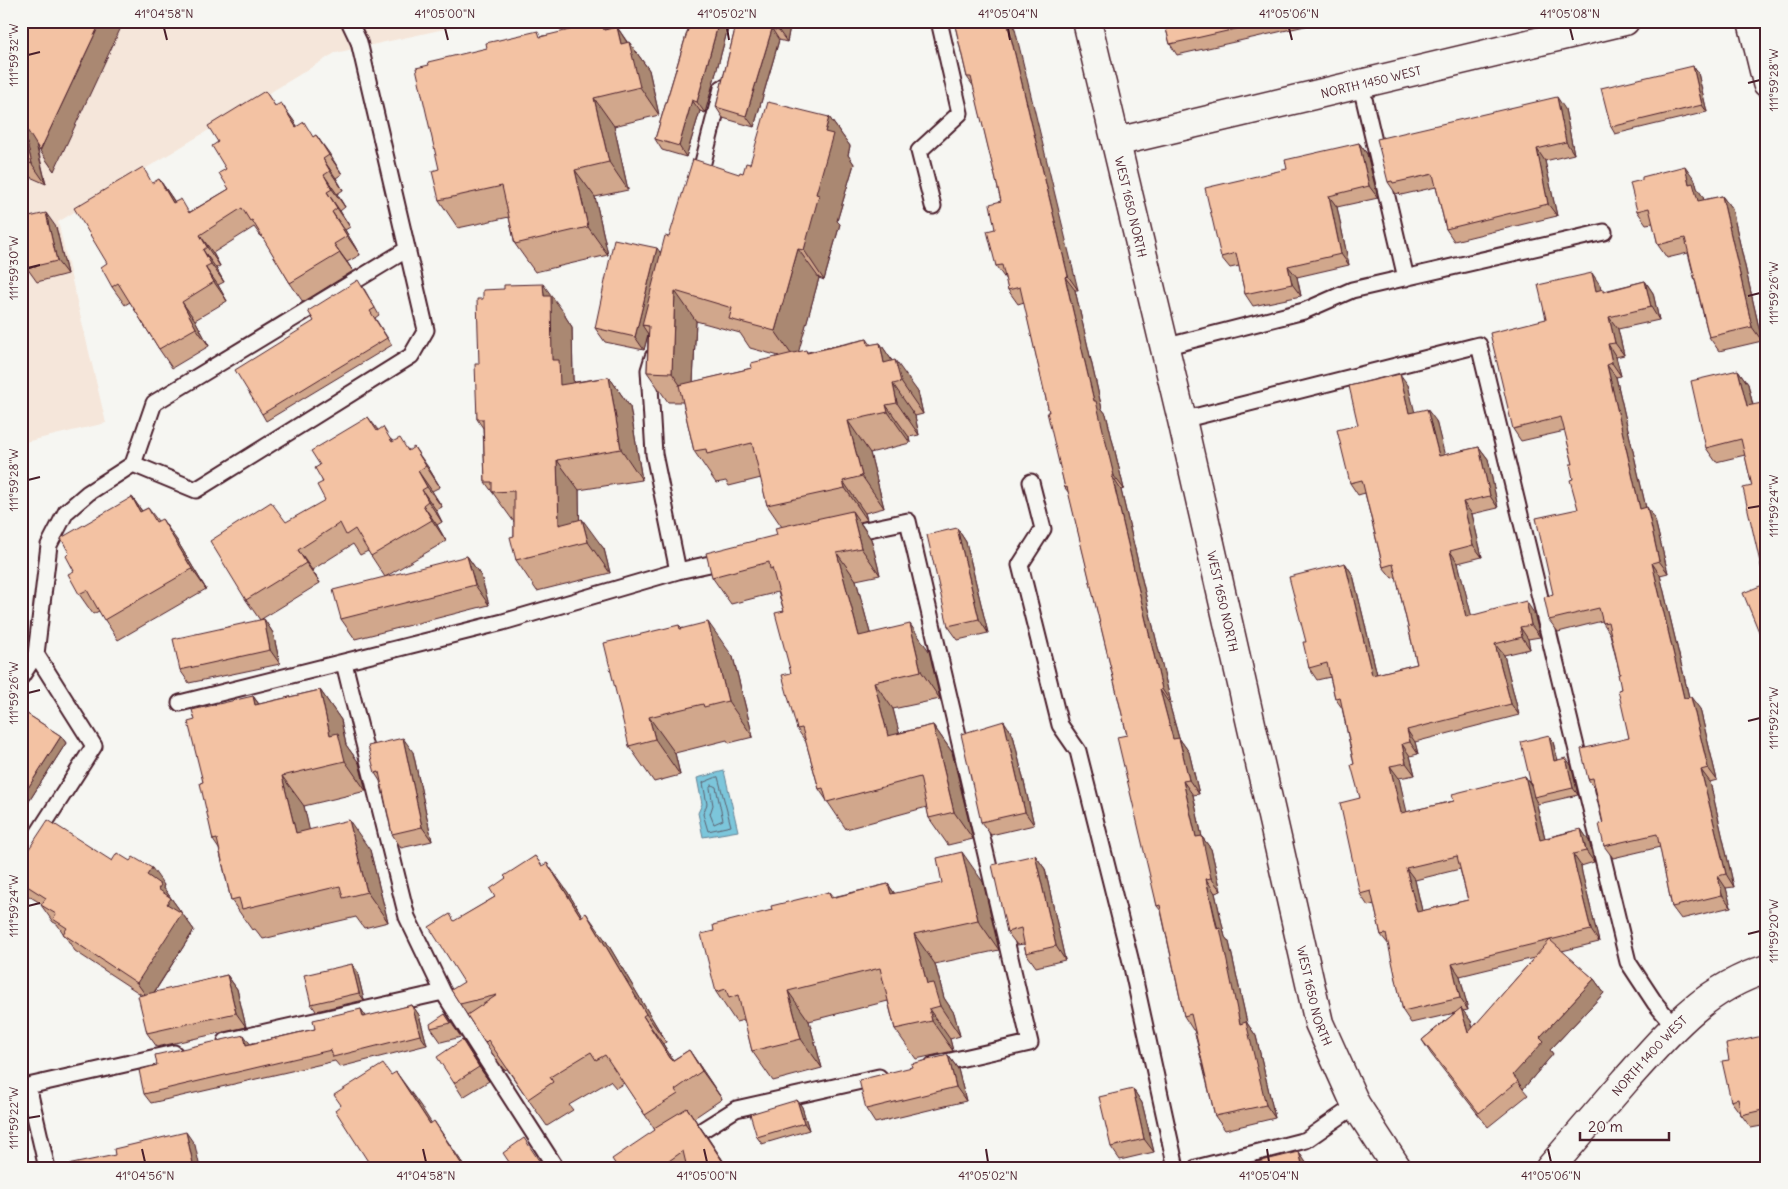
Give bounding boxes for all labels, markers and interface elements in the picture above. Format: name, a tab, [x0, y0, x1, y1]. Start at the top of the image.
text: 41°04'58"N	[135, 6, 193, 21]
text: 41°05'00"N	[415, 6, 475, 21]
text: 41°05'02"N	[697, 6, 757, 21]
text: 41°05'04"N	[978, 6, 1038, 21]
text: 41°05'06"N	[1259, 6, 1319, 21]
text: 41°05'08"N	[1540, 6, 1600, 21]
text: 111°59'32"W	[6, 24, 21, 86]
text: 111°59'28"W	[1766, 48, 1781, 111]
street label: NORTH 1450 WEST	[1319, 62, 1423, 101]
street label: WEST 1650 NORTH	[1112, 155, 1151, 259]
text: 111°59'30"W	[6, 236, 21, 300]
text: 111°59'26"W	[1766, 261, 1781, 324]
text: 111°59'28"W	[6, 448, 21, 511]
text: 111°59'24"W	[1766, 475, 1781, 537]
street label: WEST 1650 NORTH	[1204, 549, 1242, 653]
text: 111°59'26"W	[6, 661, 21, 724]
text: 111°59'22"W	[1766, 687, 1781, 749]
text: 111°59'24"W	[6, 875, 21, 937]
text: 111°59'20"W	[1766, 899, 1781, 963]
street label: WEST 1650 NORTH	[1294, 944, 1336, 1048]
street label: NORTH 1400 WEST	[1608, 1012, 1690, 1099]
text: 111°59'22"W	[6, 1087, 21, 1149]
scale bar	[1580, 1109, 1669, 1141]
text: 20 m	[1588, 1117, 1623, 1136]
text: 41°04'56"N	[116, 1168, 174, 1183]
text: 41°04'58"N	[397, 1168, 455, 1183]
text: 41°05'00"N	[677, 1168, 737, 1183]
text: 41°05'02"N	[958, 1168, 1018, 1183]
text: 41°05'04"N	[1239, 1168, 1299, 1183]
text: 41°05'06"N	[1521, 1168, 1581, 1183]

